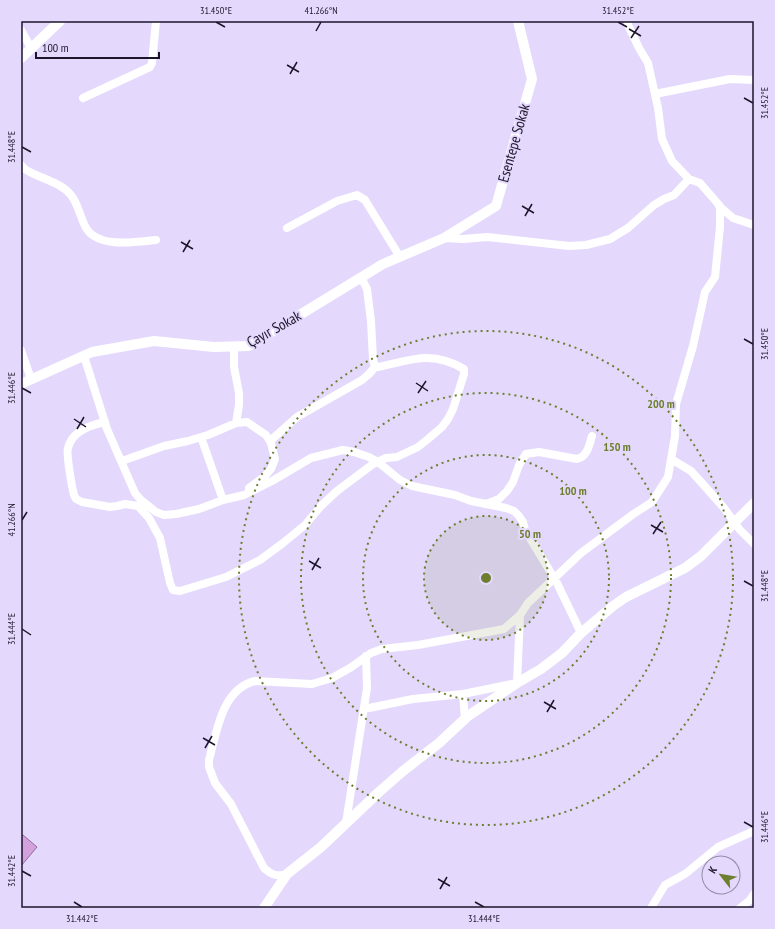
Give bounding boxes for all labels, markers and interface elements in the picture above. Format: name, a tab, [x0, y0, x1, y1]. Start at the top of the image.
text: 31.450°E	[200, 4, 232, 17]
text: 41.266°N	[304, 4, 338, 17]
text: 31.452°E	[602, 4, 634, 17]
scale bar	[36, 34, 159, 60]
text: 100 m	[42, 40, 69, 55]
text: 31.452°E	[758, 87, 771, 119]
street label: Esentepe Sokak	[493, 101, 534, 184]
text: 31.448°E	[5, 131, 18, 163]
street label: Çayır Sokak	[243, 306, 304, 351]
text: 31.450°E	[758, 328, 771, 360]
text: 31.446°E	[5, 372, 18, 404]
text: 200 m	[647, 396, 675, 411]
text: 150 m	[603, 439, 631, 454]
text: 100 m	[559, 483, 587, 498]
text: 41.266°N	[5, 503, 18, 537]
text: 50 m	[519, 526, 541, 541]
text: 31.448°E	[758, 570, 771, 602]
centre of rings	[479, 571, 493, 585]
text: 31.444°E	[5, 613, 18, 645]
text: 31.446°E	[758, 811, 771, 843]
text: 31.442°E	[5, 855, 18, 887]
north arrow	[701, 855, 741, 895]
text: K	[705, 864, 720, 876]
text: 31.442°E	[66, 912, 98, 925]
text: 31.444°E	[468, 912, 500, 925]

